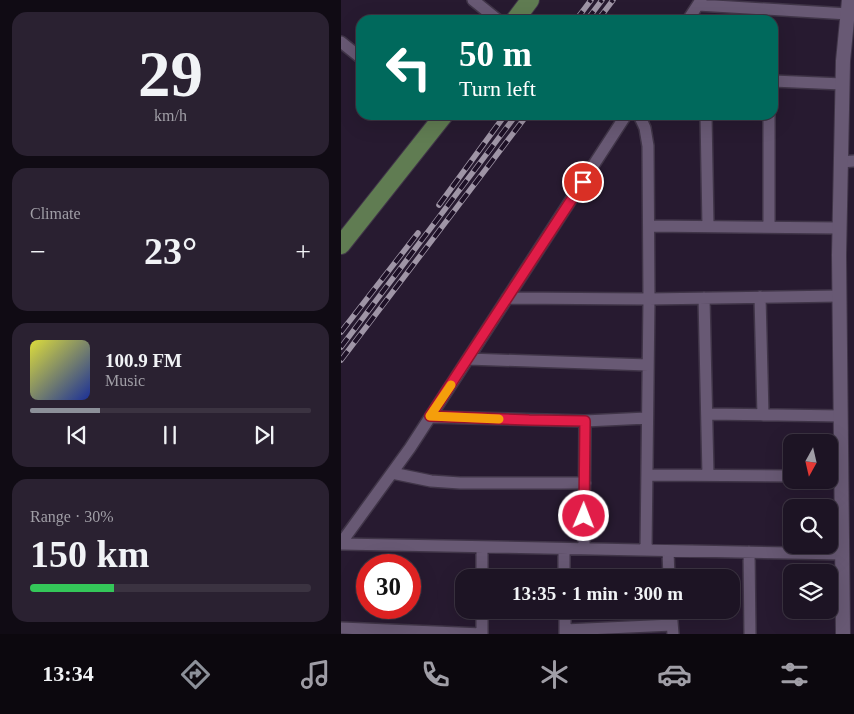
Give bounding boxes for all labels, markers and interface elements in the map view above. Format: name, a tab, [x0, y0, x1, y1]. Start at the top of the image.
icon: left	[376, 35, 441, 100]
text: 50 m	[459, 35, 532, 74]
text: 29	[138, 38, 203, 110]
text: Turn left	[459, 76, 536, 101]
text: km/h	[154, 107, 187, 124]
pin	[562, 161, 604, 203]
icon: arrive	[569, 168, 597, 196]
text: Climate	[30, 205, 81, 222]
text: 23°	[144, 230, 197, 272]
text: −	[30, 236, 46, 267]
text: +	[295, 236, 311, 267]
text: 100.9 FM	[105, 350, 182, 371]
text: Music	[105, 372, 145, 389]
icon: previous	[63, 421, 91, 449]
icon: pause	[156, 421, 184, 449]
icon: next	[250, 421, 278, 449]
north arrow	[783, 434, 839, 489]
map controls	[783, 434, 838, 619]
position arrow	[557, 489, 609, 541]
button: search	[783, 499, 838, 554]
text: Range · 30%	[30, 508, 114, 525]
text: 150 km	[30, 533, 149, 575]
speed limit sign: 30	[356, 554, 421, 619]
button: layers	[783, 564, 838, 619]
text: 13:35 · 1 min · 300 m	[512, 583, 683, 604]
icon: directions	[178, 657, 213, 692]
icon: music	[298, 657, 333, 692]
icon: phone	[418, 657, 453, 692]
icon: climate	[537, 657, 572, 692]
icon: car	[657, 657, 692, 692]
icon: filters	[777, 657, 812, 692]
text: 13:34	[42, 661, 94, 686]

